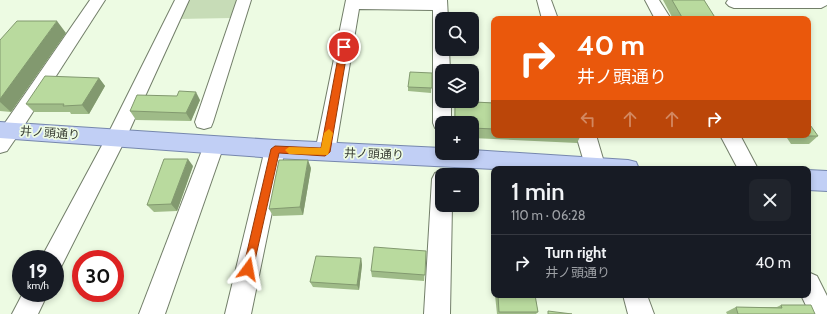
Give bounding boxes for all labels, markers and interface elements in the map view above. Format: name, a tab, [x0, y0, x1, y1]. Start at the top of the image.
map controls	[435, 12, 479, 212]
button: search	[435, 12, 479, 56]
text: 40 m	[577, 28, 645, 62]
pin	[327, 30, 361, 64]
icon: right	[511, 32, 563, 84]
icon: arrive	[333, 36, 355, 58]
button: layers	[435, 64, 479, 108]
text: 井ノ頭通り	[577, 66, 667, 88]
icon: left	[577, 108, 599, 130]
icon: ahead	[619, 108, 641, 130]
icon: ahead	[661, 108, 683, 130]
icon: right	[703, 108, 725, 130]
button: +	[435, 116, 479, 160]
street label: 井ノ頭通り	[20, 123, 80, 142]
street label: 井ノ頭通り	[344, 145, 404, 162]
button: −	[435, 168, 479, 212]
text: 1 min	[511, 177, 565, 206]
button: close	[749, 179, 791, 221]
text: 110 m · 06:28	[511, 207, 586, 223]
text: Turn right	[545, 244, 606, 262]
position arrow	[227, 248, 269, 290]
speed limit sign: 30	[72, 250, 124, 302]
icon: right	[511, 252, 533, 274]
text: 40 m	[755, 254, 791, 272]
text: 19	[29, 259, 47, 283]
text: 井ノ頭通り	[545, 264, 610, 280]
text: km/h	[27, 279, 49, 292]

